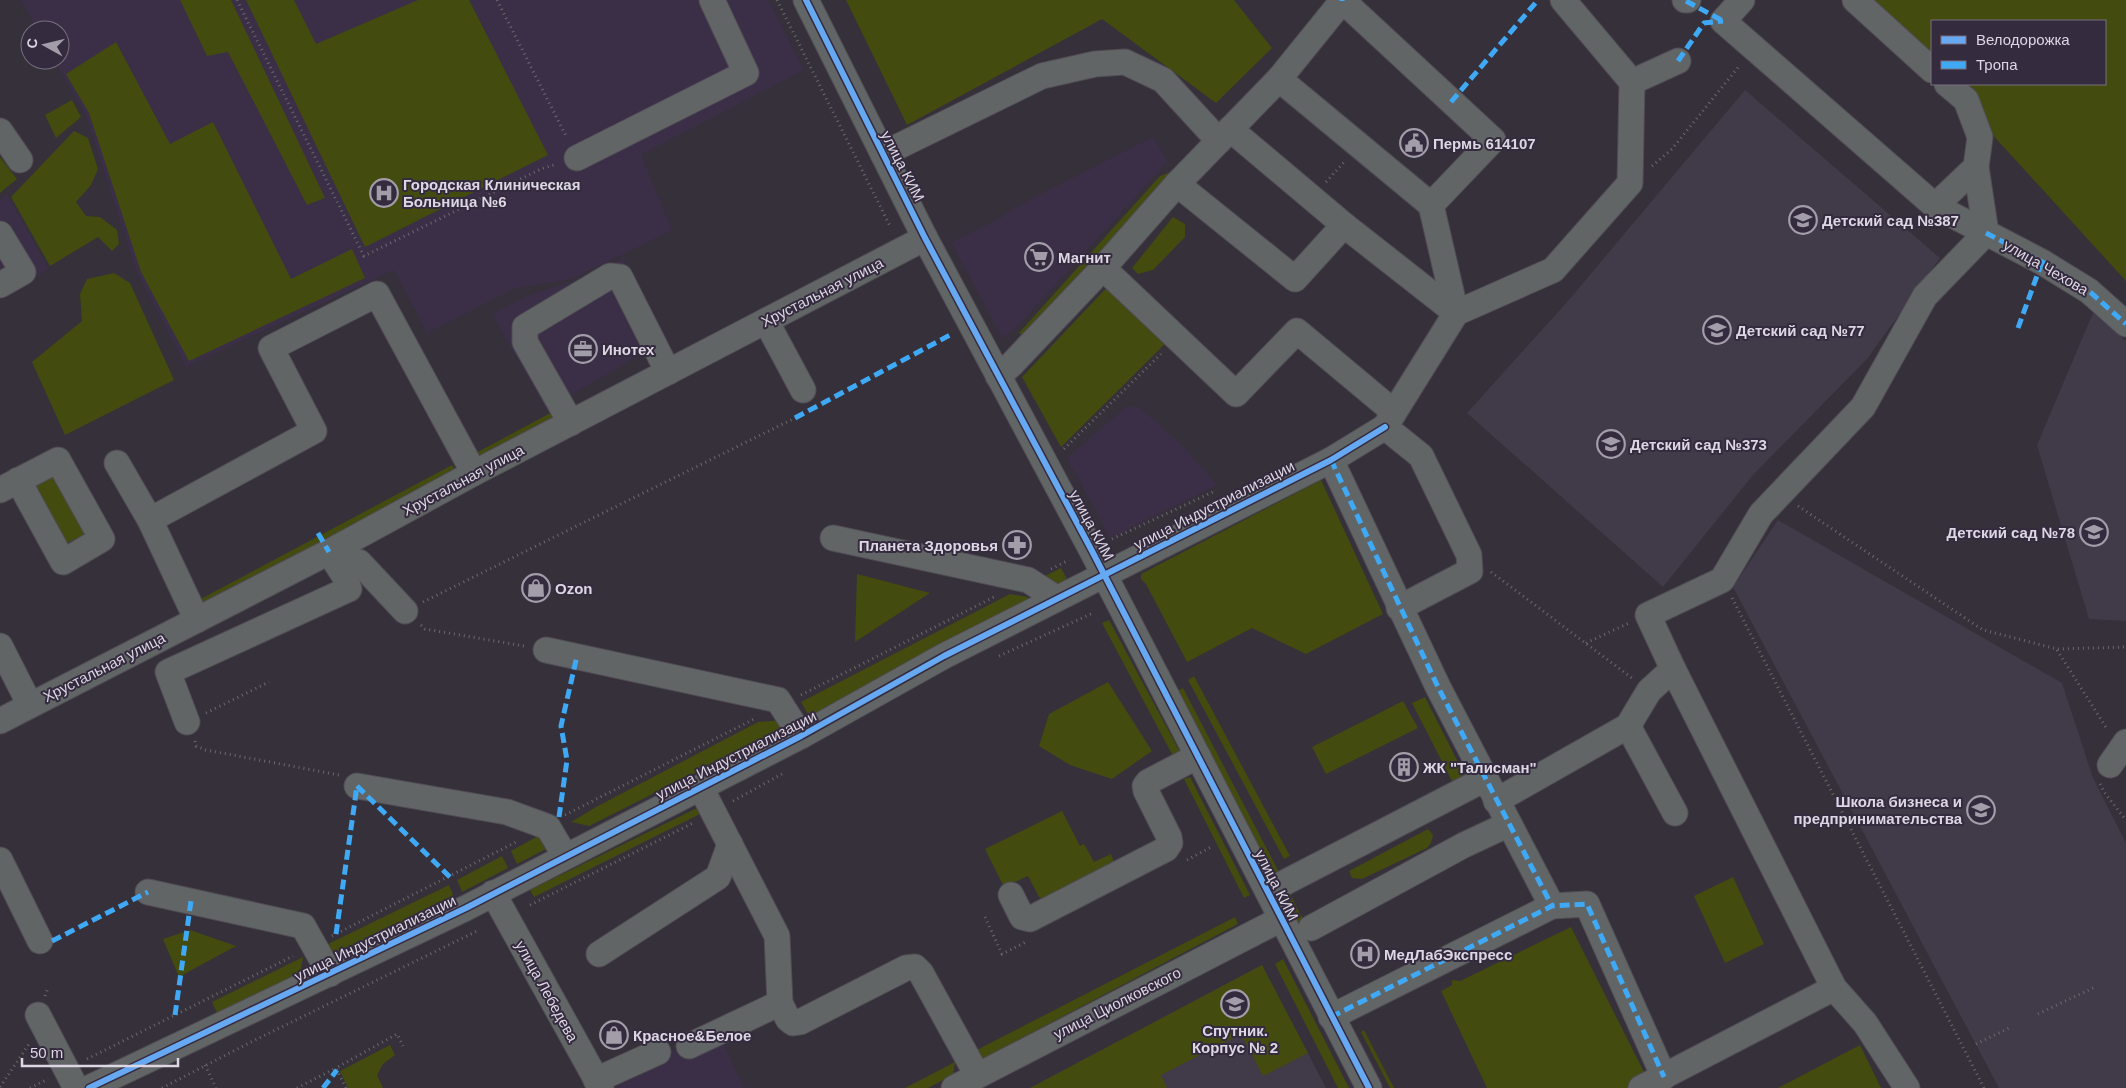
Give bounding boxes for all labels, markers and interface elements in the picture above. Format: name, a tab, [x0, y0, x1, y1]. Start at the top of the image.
north arrow	[20, 20, 70, 70]
legend	[1931, 20, 2106, 85]
text: Велодорожка	[1976, 31, 2070, 48]
text: С	[23, 37, 41, 49]
text: Тропа	[1976, 56, 2018, 73]
street label: улица КИМ	[878, 128, 928, 204]
public building icon: Пермь 614107	[1399, 128, 1429, 158]
place label: Пермь 614107	[1433, 135, 1536, 152]
place label: Городская Клиническая Больница №6	[403, 176, 580, 210]
hospital icon: Городская Клиническая Больница №6	[369, 178, 399, 208]
school or university icon: Детский сад №387	[1788, 205, 1818, 235]
place label: Детский сад №387	[1822, 212, 1959, 229]
street label: улица Чехова	[2001, 236, 2092, 298]
supermarket icon: Магнит	[1024, 242, 1054, 272]
place label: Магнит	[1058, 249, 1111, 266]
street label: Хрустальная улица	[758, 254, 886, 330]
school or university icon: Детский сад №77	[1702, 315, 1732, 345]
place label: Детский сад №77	[1736, 322, 1865, 339]
office icon: Инотех	[568, 334, 598, 364]
place label: Инотех	[602, 341, 655, 358]
school or university icon: Детский сад №373	[1596, 429, 1626, 459]
place label: Детский сад №373	[1630, 436, 1767, 453]
street label: Хрустальная улица	[400, 441, 527, 519]
street label: улица Индустриализации	[1131, 457, 1297, 553]
street label: улица КИМ	[1066, 487, 1118, 563]
school or university icon: Детский сад №78	[2079, 517, 2109, 547]
place label: Детский сад №78	[1946, 524, 2075, 541]
pharmacy icon: Планета Здоровья	[1002, 530, 1032, 560]
place label: Планета Здоровья	[859, 537, 998, 554]
shop icon: Ozon	[521, 573, 551, 603]
place label: Ozon	[555, 580, 593, 597]
street label: Хрустальная улица	[40, 629, 168, 705]
street label: улица Индустриализации	[653, 707, 819, 803]
building icon: ЖК "Талисман"	[1389, 752, 1419, 782]
place label: ЖК "Талисман"	[1422, 759, 1537, 776]
place label: Школа бизнеса и предпринимательства	[1793, 793, 1963, 827]
school or university icon: Школа бизнеса и предпринимательства	[1966, 795, 1996, 825]
street label: улица КИМ	[1252, 847, 1302, 923]
street label: улица Индустриализации	[291, 891, 459, 985]
street label: улица Лебедева	[512, 937, 582, 1045]
hospital icon: МедЛабЭкспресс	[1350, 939, 1380, 969]
place label: МедЛабЭкспресс	[1384, 946, 1512, 963]
street label: улица Циолковского	[1051, 964, 1183, 1042]
school or university icon: Спутник. Корпус № 2	[1220, 989, 1250, 1019]
shop icon: Красное&Белое	[599, 1020, 629, 1050]
place label: Спутник. Корпус № 2	[1192, 1022, 1278, 1056]
place label: Красное&Белое	[633, 1027, 751, 1044]
scale bar	[22, 1036, 179, 1068]
text: 50 m	[30, 1044, 63, 1061]

